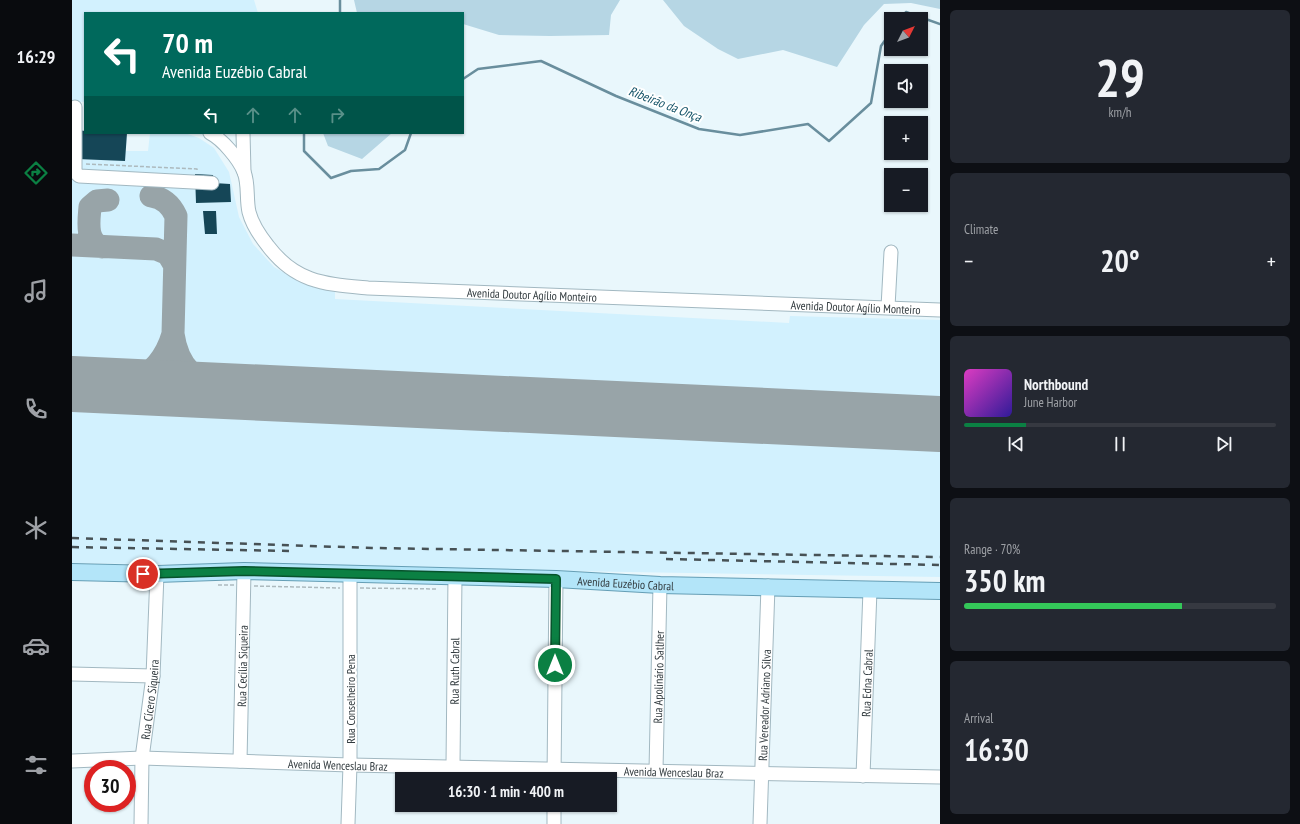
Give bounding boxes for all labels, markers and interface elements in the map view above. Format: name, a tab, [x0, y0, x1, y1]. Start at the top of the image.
north arrow	[884, 12, 928, 56]
map controls	[884, 12, 928, 212]
text: 70 m	[162, 24, 213, 61]
icon: left	[96, 28, 148, 80]
text: 29	[1095, 44, 1145, 111]
text: 16:29	[17, 45, 55, 68]
text: Avenida Euzébio Cabral	[162, 60, 307, 83]
button: sound	[884, 64, 928, 108]
water label: Ribeirão da Onça	[626, 82, 704, 126]
icon: left	[200, 104, 222, 126]
icon: ahead	[242, 104, 264, 126]
icon: ahead	[284, 104, 306, 126]
icon: right	[326, 104, 348, 126]
text: km/h	[1108, 104, 1132, 121]
button: +	[884, 116, 928, 160]
icon: directions	[22, 159, 50, 187]
button: −	[884, 168, 928, 212]
text: Climate	[964, 221, 998, 238]
text: 20°	[1100, 241, 1140, 280]
text: −	[964, 247, 973, 275]
text: +	[1267, 247, 1276, 275]
icon: music	[22, 277, 50, 305]
street label: Avenida Doutor Agílio Monteiro	[467, 284, 597, 304]
street label: Avenida Doutor Agílio Monteiro	[790, 297, 921, 317]
text: Northbound	[1024, 375, 1088, 394]
text: June Harbor	[1024, 394, 1077, 411]
icon: phone	[22, 395, 50, 423]
icon: previous	[1005, 433, 1027, 455]
icon: pause	[1109, 433, 1131, 455]
icon: next	[1213, 433, 1235, 455]
icon: climate	[22, 514, 50, 542]
text: Range · 70%	[964, 541, 1020, 558]
pin	[126, 557, 160, 591]
text: 350 km	[964, 561, 1045, 600]
icon: arrive	[132, 563, 154, 585]
street label: Avenida Euzébio Cabral	[577, 573, 674, 593]
street label: Rua Cecília Siqueira	[234, 625, 250, 707]
street label: Rua Apolinário Satlher	[650, 630, 667, 724]
icon: car	[22, 632, 50, 660]
street label: Rua Ruth Cabral	[446, 637, 462, 704]
position arrow	[534, 644, 576, 686]
street label: Rua Vereador Adriano Silva	[755, 649, 773, 761]
street label: Rua Edna Cabral	[858, 649, 875, 717]
street label: Rua Conselheiro Pena	[343, 654, 358, 744]
street label: Rua Cícero Siqueira	[137, 659, 161, 740]
text: Arrival	[964, 710, 993, 727]
text: 16:30	[964, 730, 1029, 769]
icon: filters	[22, 751, 50, 779]
street label: Avenida Wenceslau Braz	[288, 755, 388, 773]
speed limit sign: 30	[84, 760, 136, 812]
street label: Avenida Wenceslau Braz	[624, 763, 724, 780]
text: 16:30 · 1 min · 400 m	[448, 782, 564, 801]

